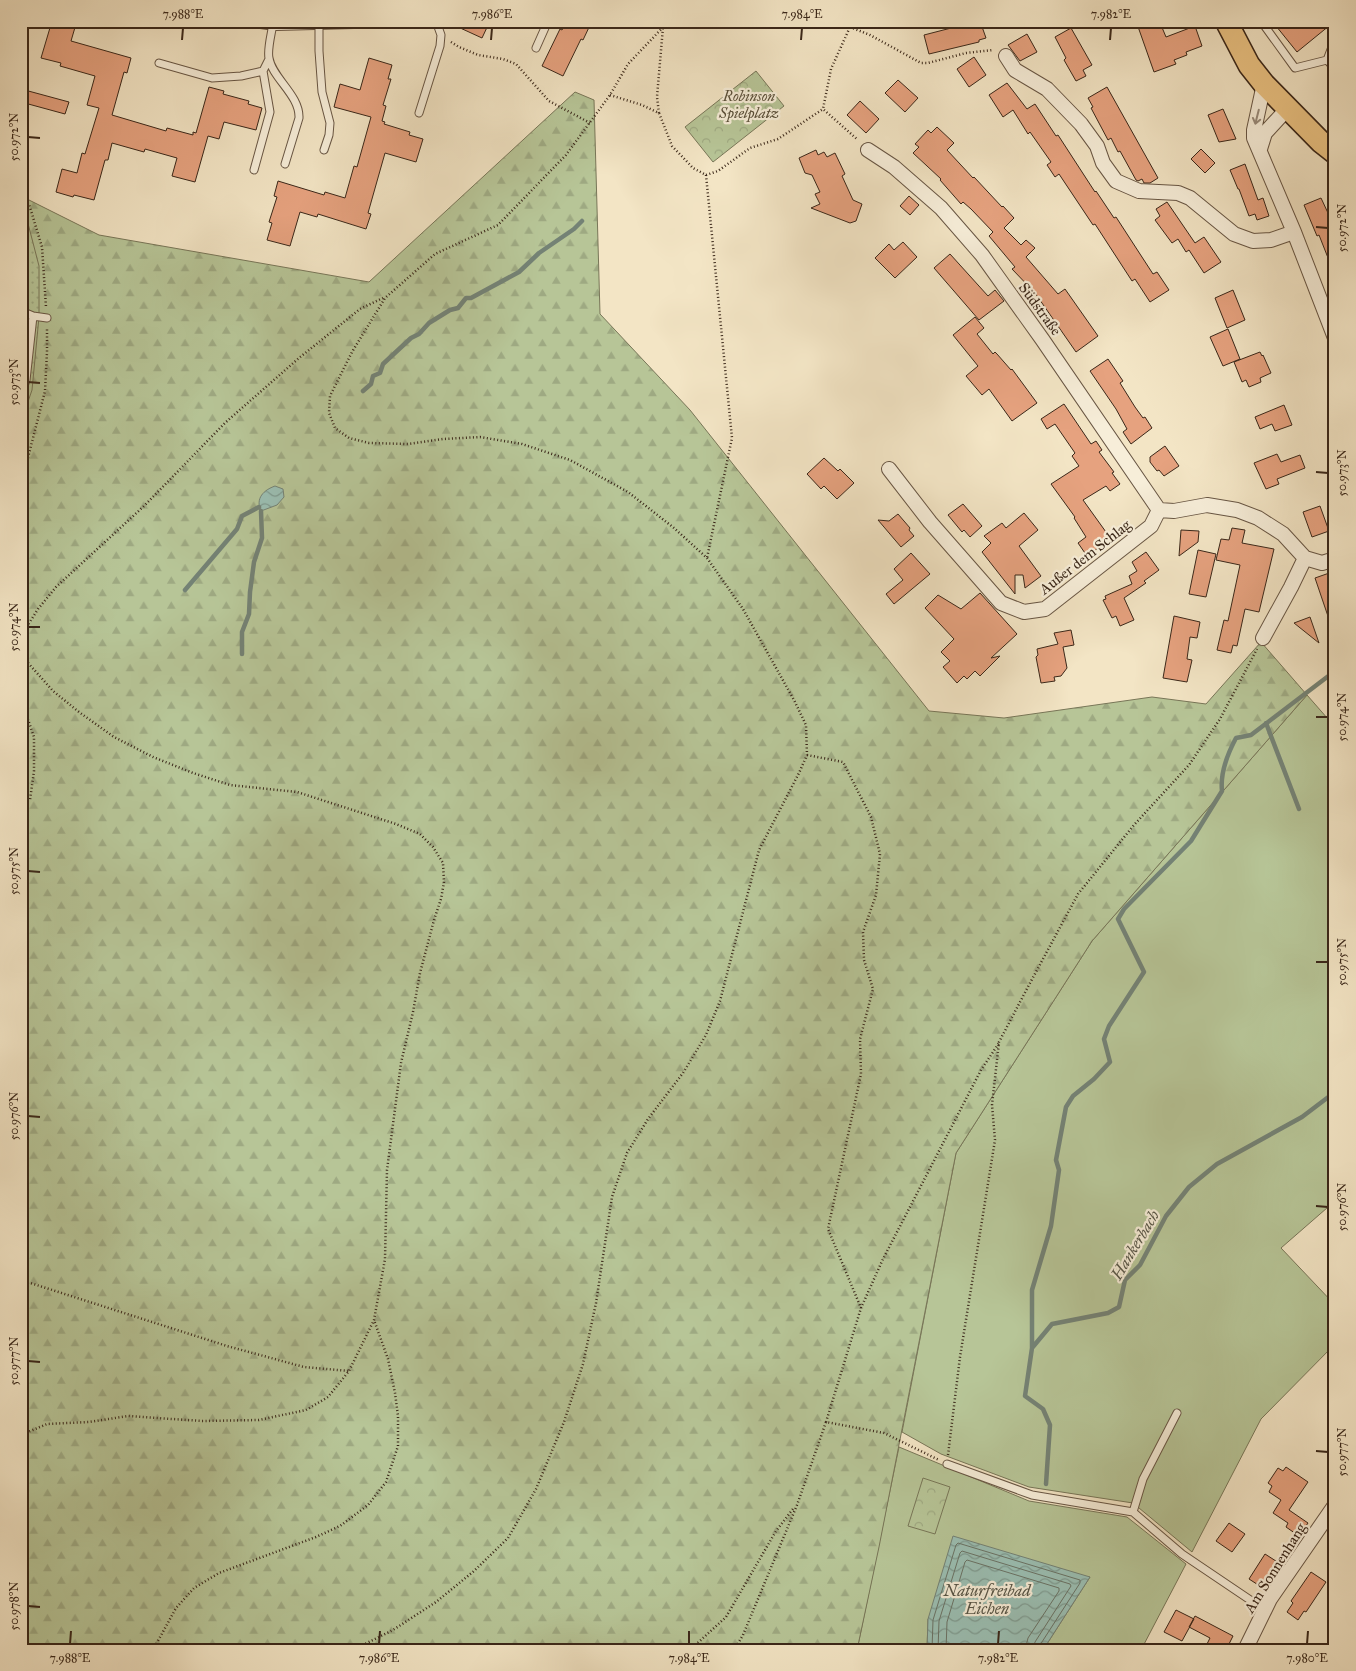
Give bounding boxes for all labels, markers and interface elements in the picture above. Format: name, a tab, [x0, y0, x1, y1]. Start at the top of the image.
text: 7.988°E	[163, 7, 204, 21]
text: 7.986°E	[472, 7, 513, 21]
text: 7.984°E	[781, 7, 823, 21]
text: 7.982°E	[1091, 7, 1132, 21]
park label: Robinson Spielplatz	[718, 87, 779, 123]
one-way arrow	[1252, 108, 1261, 124]
text: 50.972°N	[7, 113, 21, 161]
text: 50.972°N	[1335, 204, 1349, 252]
street label: Südstraße	[1015, 279, 1065, 339]
text: 50.973°N	[7, 358, 21, 406]
text: 50.973°N	[1335, 449, 1349, 497]
street label: Außer dem Schlag	[1035, 515, 1135, 599]
text: 50.974°N	[7, 603, 21, 651]
text: 50.974°N	[1335, 693, 1349, 741]
text: 50.975°N	[7, 847, 21, 895]
text: 50.975°N	[1335, 938, 1349, 986]
text: 50.976°N	[7, 1092, 21, 1140]
text: 50.976°N	[1335, 1183, 1349, 1231]
water label: Hankerbach	[1106, 1207, 1163, 1284]
text: 50.977°N	[7, 1337, 21, 1385]
text: 50.977°N	[1335, 1428, 1349, 1476]
street label: Am Sonnenhang	[1240, 1519, 1310, 1617]
water label: Naturfreibad Eichen	[942, 1581, 1032, 1618]
text: 50.978°N	[7, 1582, 21, 1630]
text: 7.988°E	[50, 1651, 91, 1665]
text: 7.986°E	[359, 1651, 400, 1665]
text: 7.984°E	[668, 1651, 710, 1665]
text: 7.982°E	[978, 1651, 1019, 1665]
text: 7.980°E	[1286, 1651, 1328, 1665]

